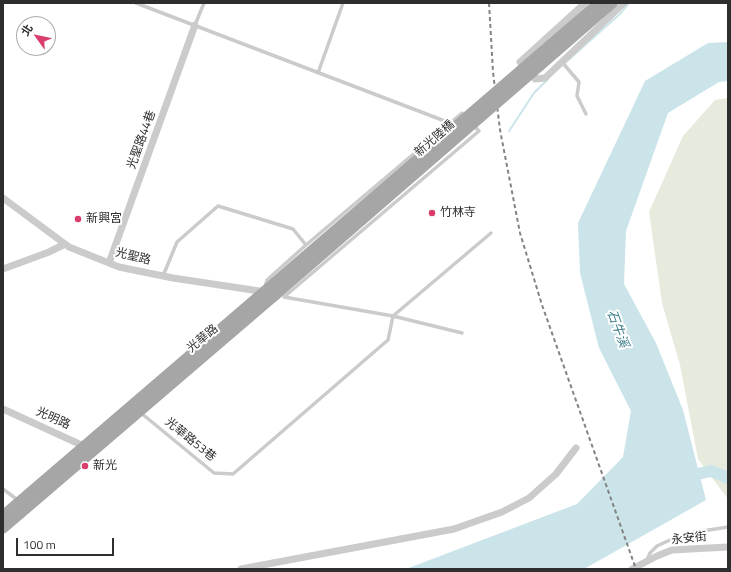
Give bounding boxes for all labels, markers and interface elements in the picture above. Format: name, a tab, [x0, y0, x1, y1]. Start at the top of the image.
north arrow	[16, 16, 56, 56]
text: 北	[17, 21, 36, 39]
street label: 光聖路44巷	[125, 109, 159, 171]
street label: 新光陸橋	[412, 118, 458, 160]
place label: 竹林寺	[440, 206, 476, 220]
marker: 竹林寺	[427, 208, 437, 218]
place label: 新興宮	[86, 212, 122, 226]
marker: 新興宮	[73, 214, 83, 224]
street label: 光聖路	[114, 246, 152, 268]
water label: 石牛溪	[603, 308, 631, 350]
street label: 光華路	[185, 322, 221, 356]
street label: 光明路	[34, 405, 72, 433]
street label: 光華路53巷	[162, 415, 218, 465]
place label: 新光	[93, 459, 117, 473]
marker: 新光	[80, 461, 90, 471]
scale bar	[18, 530, 116, 556]
street label: 永安街	[670, 530, 708, 548]
text: 100 m	[23, 535, 56, 554]

